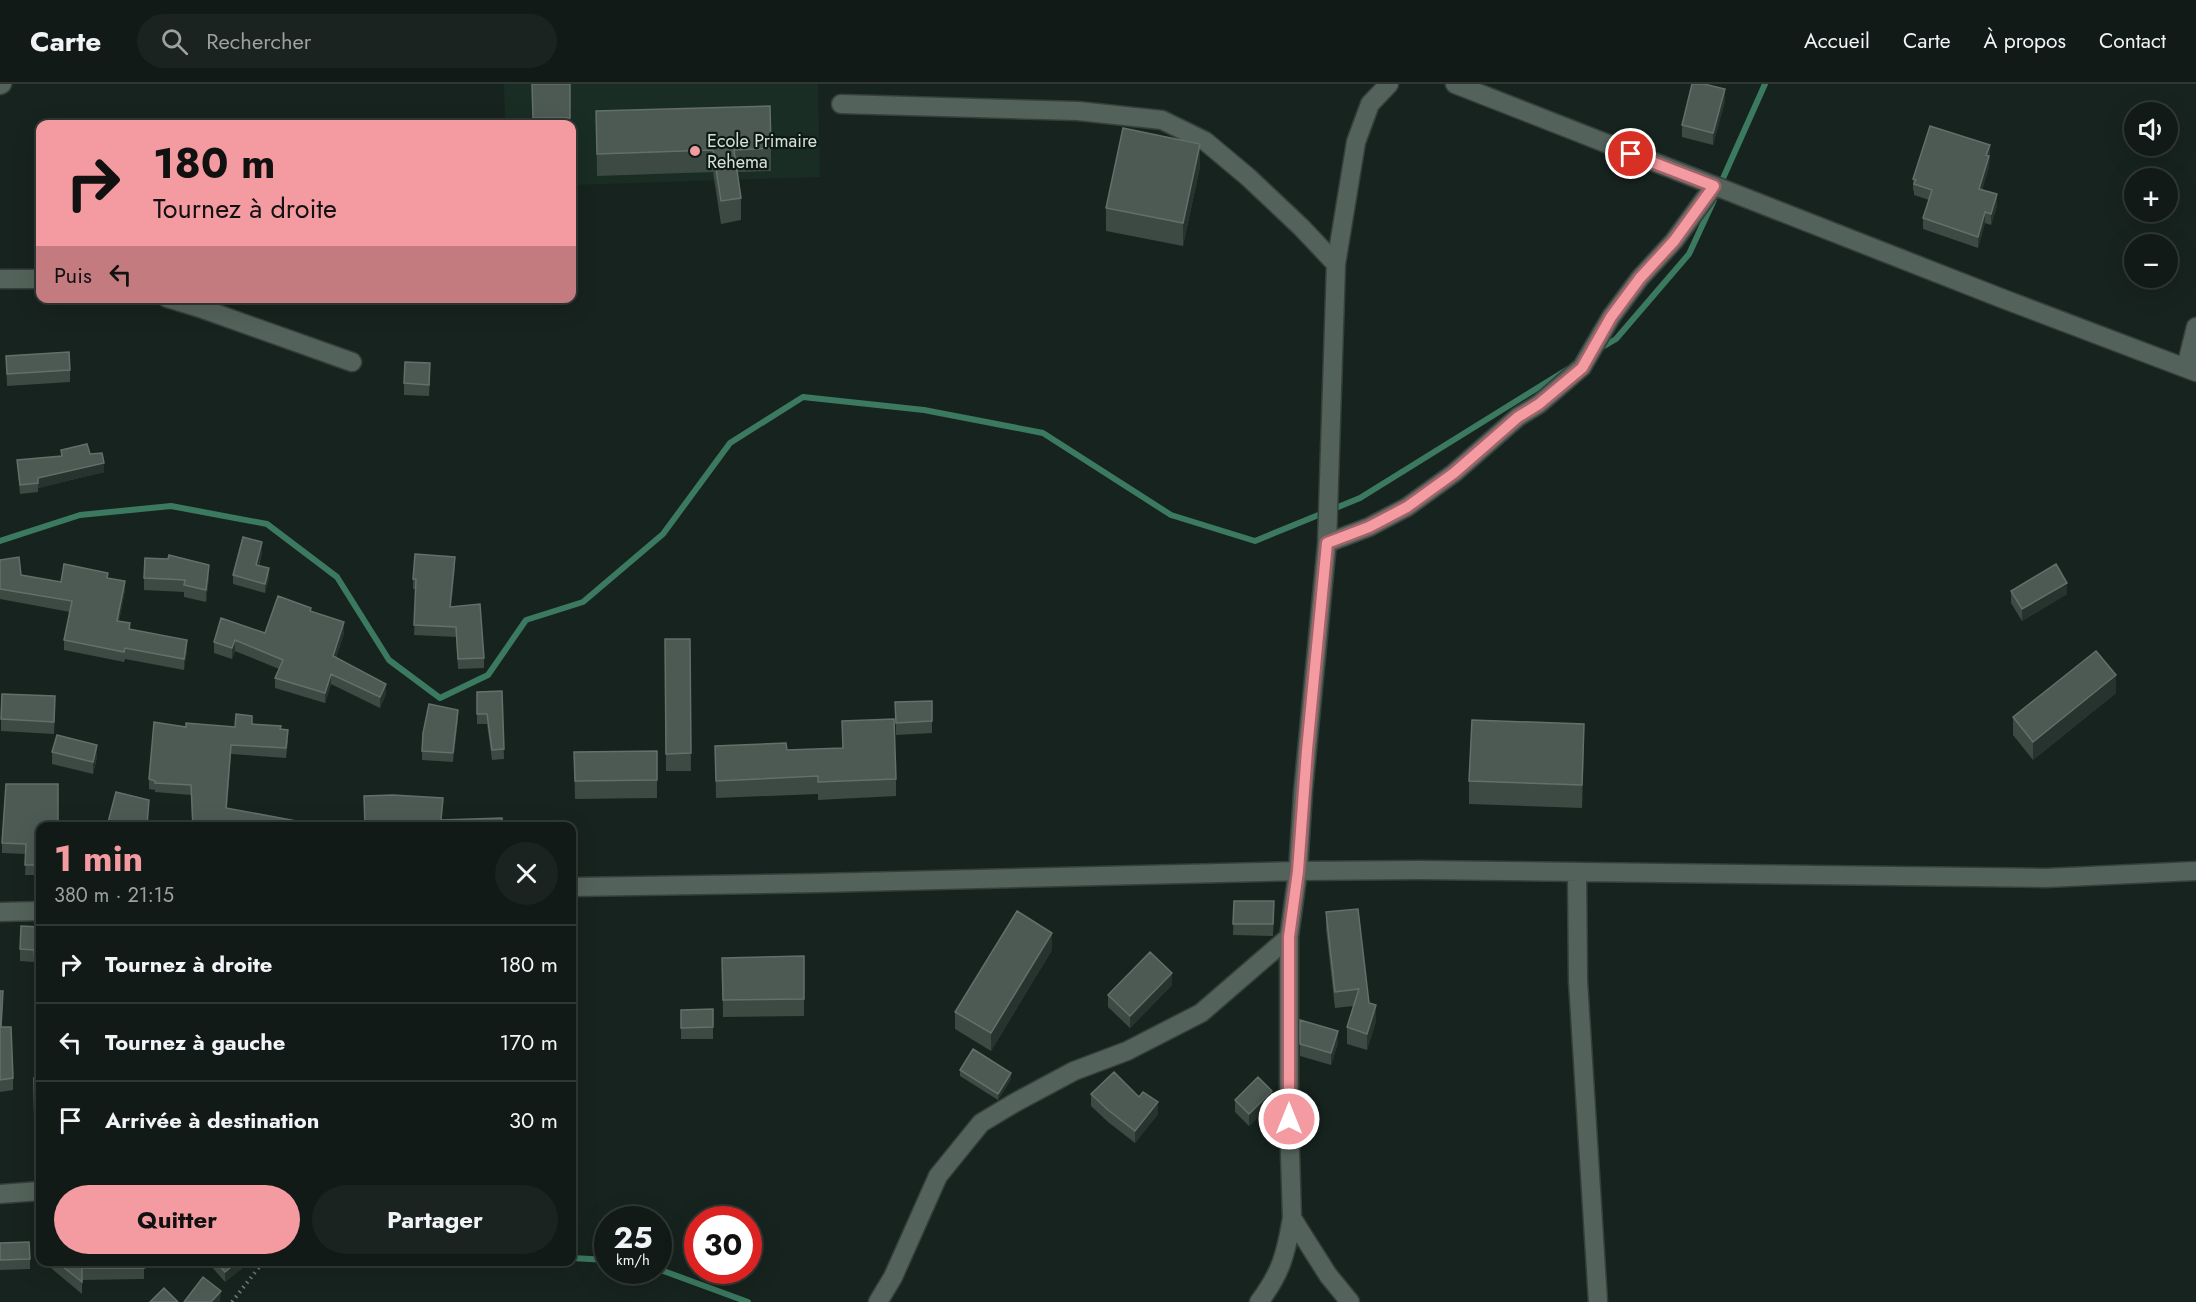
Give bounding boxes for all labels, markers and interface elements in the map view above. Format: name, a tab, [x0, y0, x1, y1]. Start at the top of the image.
search box	[137, 14, 557, 68]
text: Carte	[30, 21, 101, 62]
icon: search	[158, 25, 191, 58]
text: Rechercher	[206, 25, 311, 57]
text: Accueil	[1804, 26, 1870, 56]
text: Carte	[1903, 26, 1951, 56]
text: À propos	[1984, 26, 2066, 56]
text: Contact	[2099, 26, 2166, 56]
map controls	[2124, 102, 2178, 288]
button: sound	[2124, 102, 2178, 156]
place label: Ecole Primaire Rehema	[707, 128, 817, 175]
pin	[1605, 128, 1656, 179]
text: 180 m	[153, 133, 276, 194]
icon: arrive	[1614, 137, 1647, 170]
icon: right	[54, 144, 132, 222]
marker: Ecole Primaire Rehema	[688, 144, 702, 158]
button: +	[2124, 168, 2178, 222]
text: Tournez à droite	[153, 189, 337, 228]
button: −	[2124, 234, 2178, 288]
icon: left	[104, 258, 137, 291]
text: Puis	[54, 259, 92, 291]
text: 1 min	[54, 832, 143, 884]
button: close	[495, 842, 558, 905]
text: 380 m · 21:15	[54, 881, 174, 910]
icon: right	[54, 948, 87, 981]
text: Tournez à droite	[105, 948, 272, 980]
text: 180 m	[499, 948, 558, 980]
icon: left	[54, 1026, 87, 1059]
text: Tournez à gauche	[105, 1026, 285, 1058]
text: 170 m	[500, 1026, 558, 1058]
position arrow	[1257, 1087, 1321, 1151]
icon: arrive	[54, 1104, 87, 1137]
text: Arrivée à destination	[105, 1104, 319, 1136]
text: 30 m	[509, 1104, 558, 1136]
button: Quitter	[54, 1185, 300, 1254]
button: Partager	[312, 1185, 558, 1254]
speed limit sign: 30	[684, 1206, 762, 1284]
text: 25	[613, 1216, 653, 1259]
text: km/h	[616, 1249, 650, 1271]

